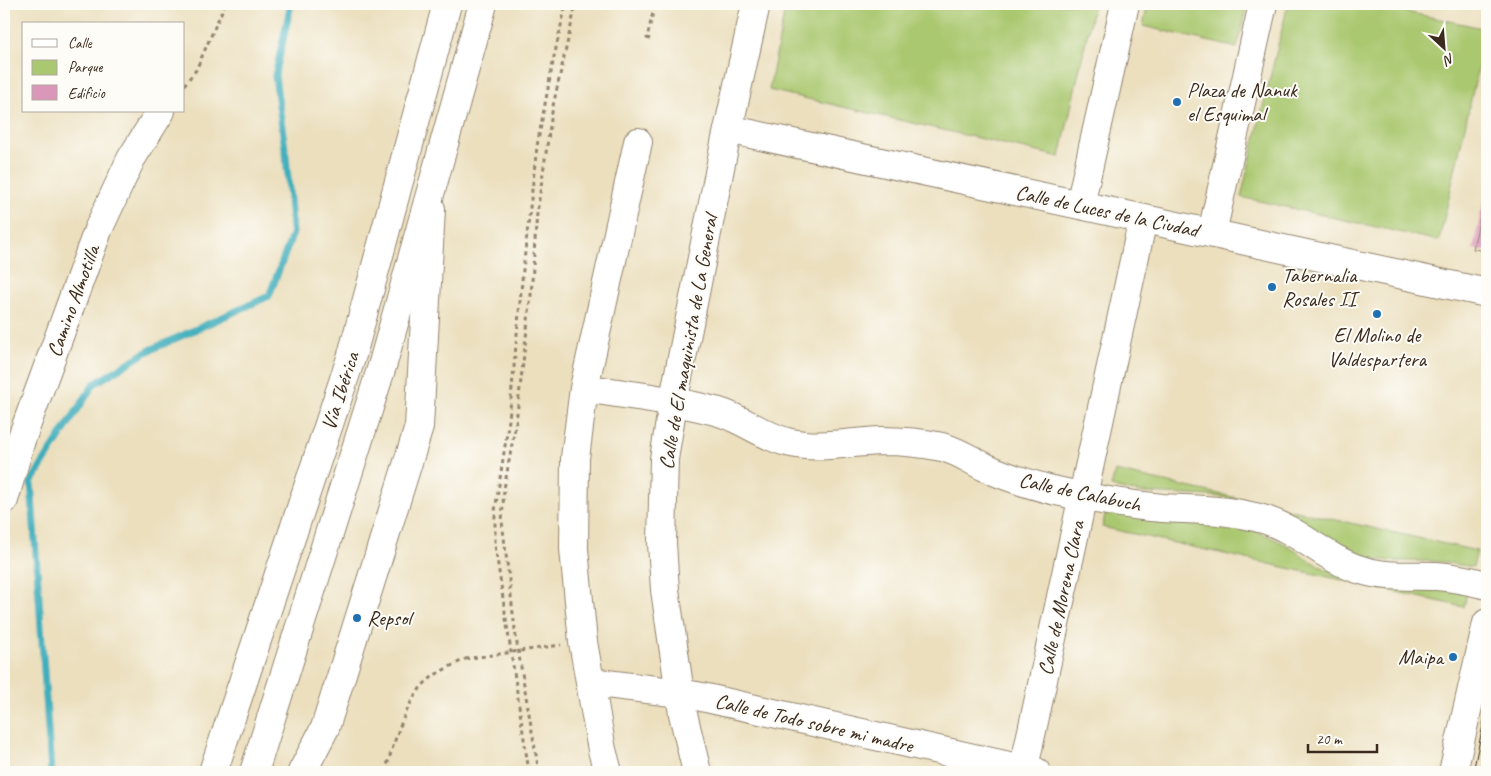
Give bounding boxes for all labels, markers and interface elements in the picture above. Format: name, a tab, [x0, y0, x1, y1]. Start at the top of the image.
legend	[22, 22, 185, 112]
north arrow	[1418, 22, 1468, 72]
text: Calle	[68, 34, 93, 53]
text: N	[1440, 50, 1457, 70]
text: Parque	[68, 58, 104, 77]
place label: Plaza de Nanuk el Esquimal	[1187, 77, 1298, 127]
text: Edificio	[68, 84, 106, 103]
marker: Plaza de Nanuk el Esquimal	[1171, 96, 1183, 108]
street label: Calle de Luces de la Ciudad	[1013, 179, 1203, 244]
street label: Calle de El maquinista de La General	[653, 209, 724, 471]
street label: Camino Almotilla	[41, 239, 106, 360]
place label: Tabernalia Rosales II	[1282, 262, 1360, 312]
marker: Tabernalia Rosales II	[1266, 281, 1278, 293]
marker: El Molino de Valdespartera	[1371, 308, 1383, 320]
place label: El Molino de Valdespartera	[1328, 322, 1428, 372]
street label: Vía Ibérica	[315, 347, 365, 433]
street label: Calle de Calabuch	[1017, 466, 1144, 518]
street label: Calle de Morena Clara	[1032, 517, 1090, 677]
place label: Repsol	[367, 605, 414, 631]
marker: Repsol	[351, 612, 363, 624]
place label: Maipa	[1398, 644, 1445, 670]
marker: Maipa	[1447, 651, 1459, 663]
street label: Calle de Todo sobre mi madre	[713, 688, 918, 759]
scale bar	[1308, 721, 1377, 753]
text: 20 m	[1316, 730, 1343, 749]

